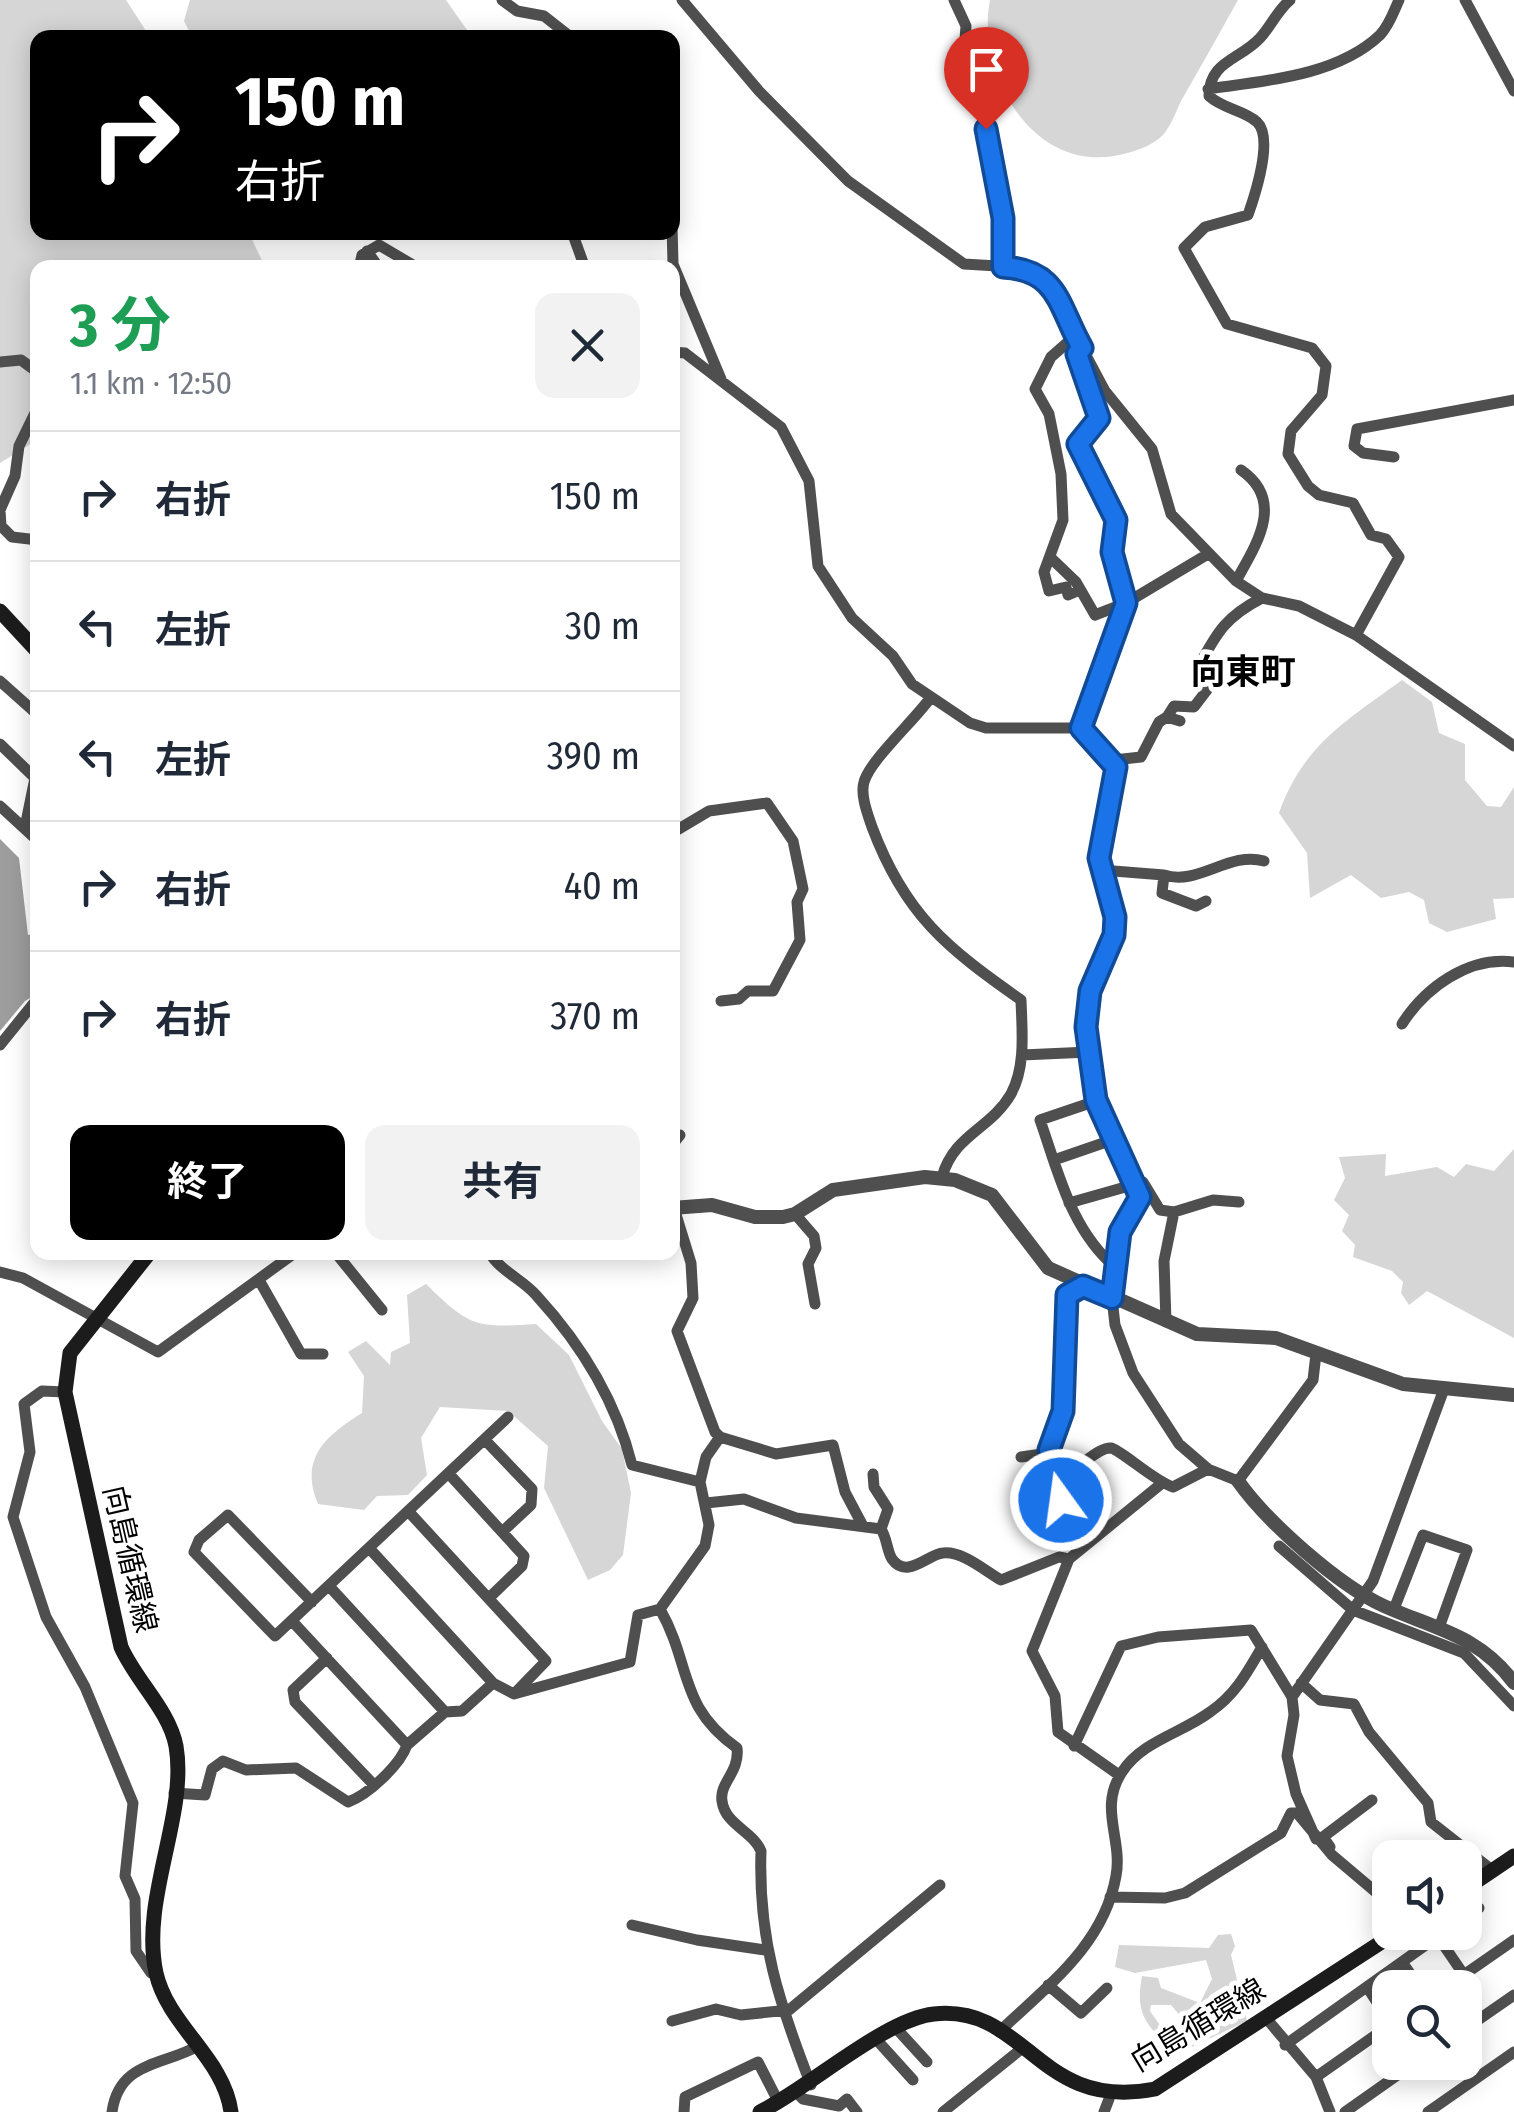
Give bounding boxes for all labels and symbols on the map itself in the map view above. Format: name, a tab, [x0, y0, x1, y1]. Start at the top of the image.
pin	[944, 27, 1029, 130]
district label: 向東町	[1190, 651, 1296, 693]
position arrow	[1009, 1448, 1113, 1552]
street label: 向島循環線	[96, 1482, 164, 1636]
street label: 向島循環線	[1124, 1971, 1272, 2079]

